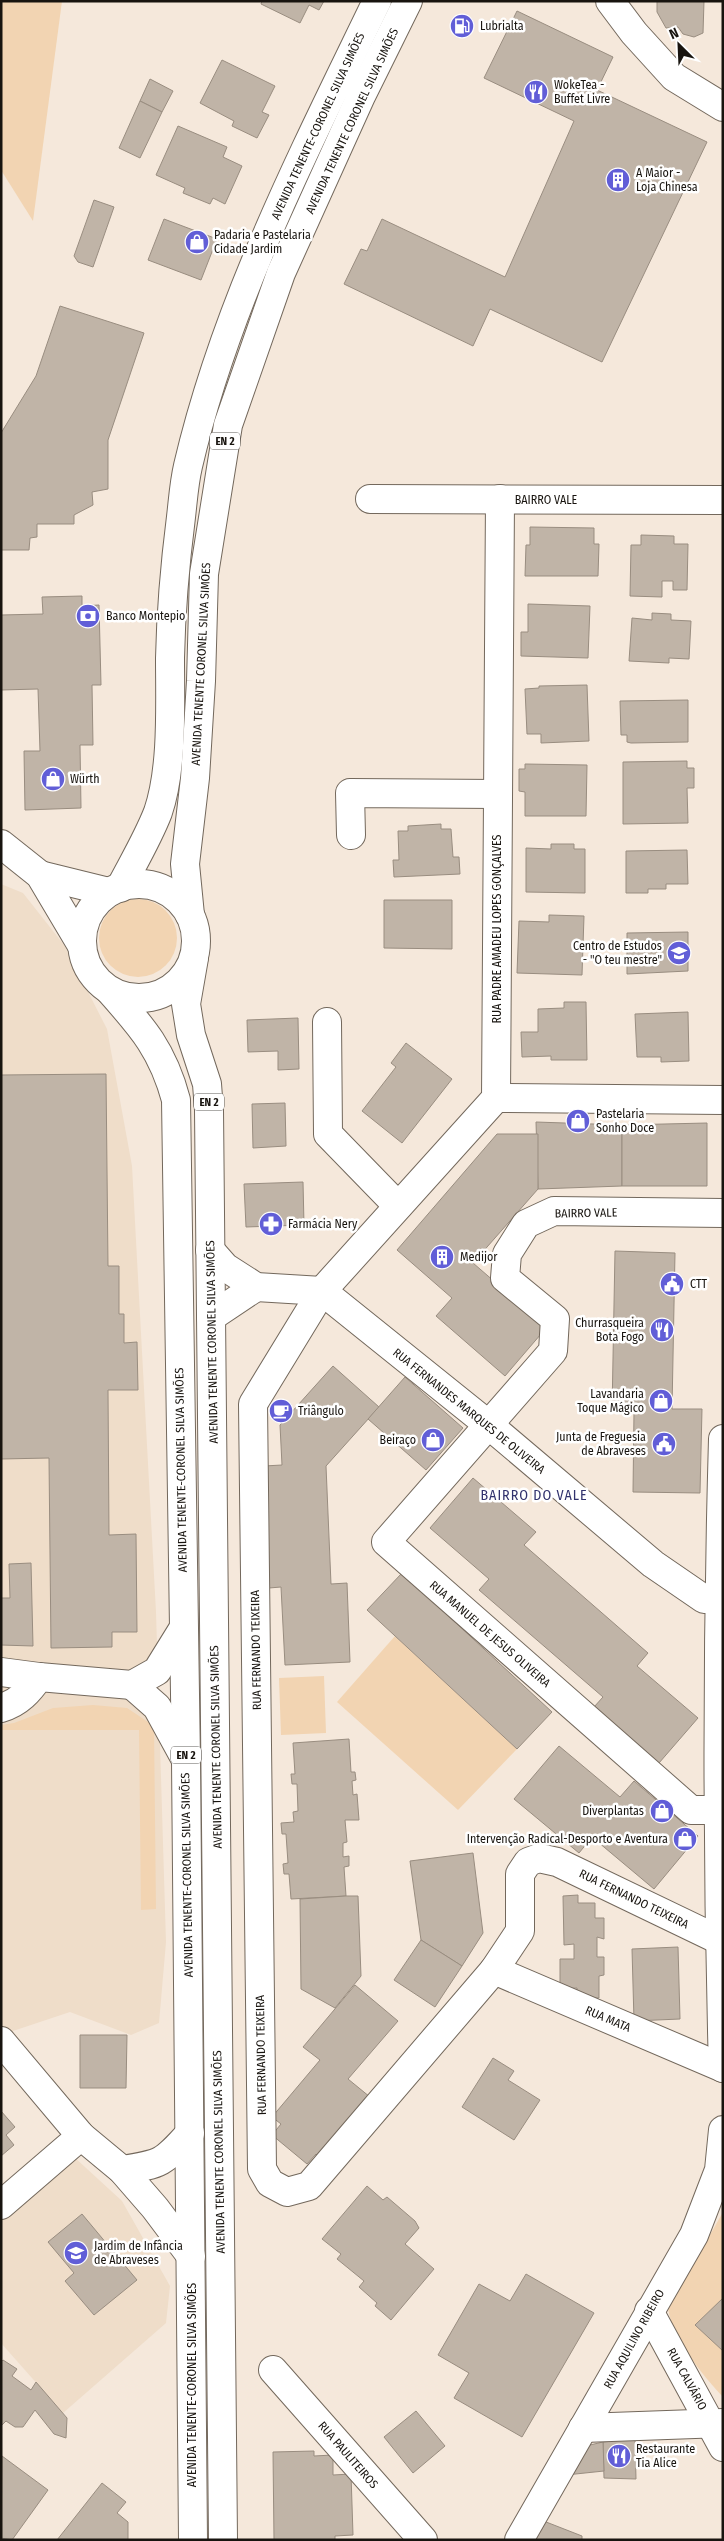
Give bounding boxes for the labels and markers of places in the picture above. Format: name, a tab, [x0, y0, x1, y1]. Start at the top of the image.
fuel station icon: Lubrialta	[449, 13, 475, 39]
place label: Lubrialta	[480, 19, 524, 33]
place label: WokeTea - Buffet Livre	[554, 78, 610, 106]
restaurant icon: WokeTea - Buffet Livre	[523, 79, 549, 105]
place label: A Maior - Loja Chinesa	[636, 166, 698, 194]
building icon: A Maior - Loja Chinesa	[605, 167, 631, 193]
place label: Padaria e Pastelaria Cidade Jardim	[214, 228, 311, 256]
shop icon: Padaria e Pastelaria Cidade Jardim	[184, 229, 210, 255]
bank icon: Banco Montepio	[75, 603, 101, 629]
place label: Banco Montepio	[106, 609, 185, 623]
shop icon: Würth	[40, 766, 66, 792]
place label: Würth	[70, 772, 100, 786]
place label: Centro de Estudos - "O teu mestre"	[573, 939, 662, 967]
school or university icon: Centro de Estudos - "O teu mestre"	[666, 940, 692, 966]
place label: Pastelaria Sonho Doce	[596, 1107, 654, 1135]
shop icon: Pastelaria Sonho Doce	[565, 1108, 591, 1134]
pharmacy icon: Farmácia Nery	[258, 1211, 284, 1237]
place label: Farmácia Nery	[288, 1217, 358, 1231]
building icon: Medijor	[429, 1244, 455, 1270]
place label: Medijor	[460, 1250, 498, 1264]
public building icon: CTT	[659, 1271, 685, 1297]
place label: CTT	[690, 1277, 708, 1291]
place label: Churrasqueira Bota Fogo	[575, 1316, 644, 1344]
restaurant icon: Churrasqueira Bota Fogo	[649, 1317, 675, 1343]
place label: Lavandaria Toque Mágico	[577, 1387, 644, 1415]
shop icon: Lavandaria Toque Mágico	[648, 1388, 674, 1414]
cafe icon: Triângulo	[268, 1398, 294, 1424]
place label: Triângulo	[298, 1404, 344, 1418]
shop icon: Beiraço	[420, 1427, 446, 1453]
place label: Junta de Freguesia de Abraveses	[556, 1430, 646, 1458]
public building icon: Junta de Freguesia de Abraveses	[651, 1431, 677, 1457]
place label: Beiraço	[380, 1433, 416, 1447]
shop icon: Diverplantas	[649, 1798, 675, 1824]
place label: Diverplantas	[582, 1804, 644, 1818]
shop icon: Intervenção Radical-Desporto e Aventura	[672, 1826, 698, 1852]
place label: Intervenção Radical-Desporto e Aventura	[467, 1832, 668, 1846]
place label: Jardim de Infância de Abraveses	[94, 2239, 183, 2267]
school or university icon: Jardim de Infância de Abraveses	[63, 2240, 89, 2266]
place label: Restaurante Tia Alice	[636, 2442, 695, 2470]
restaurant icon: Restaurante Tia Alice	[606, 2443, 632, 2469]

